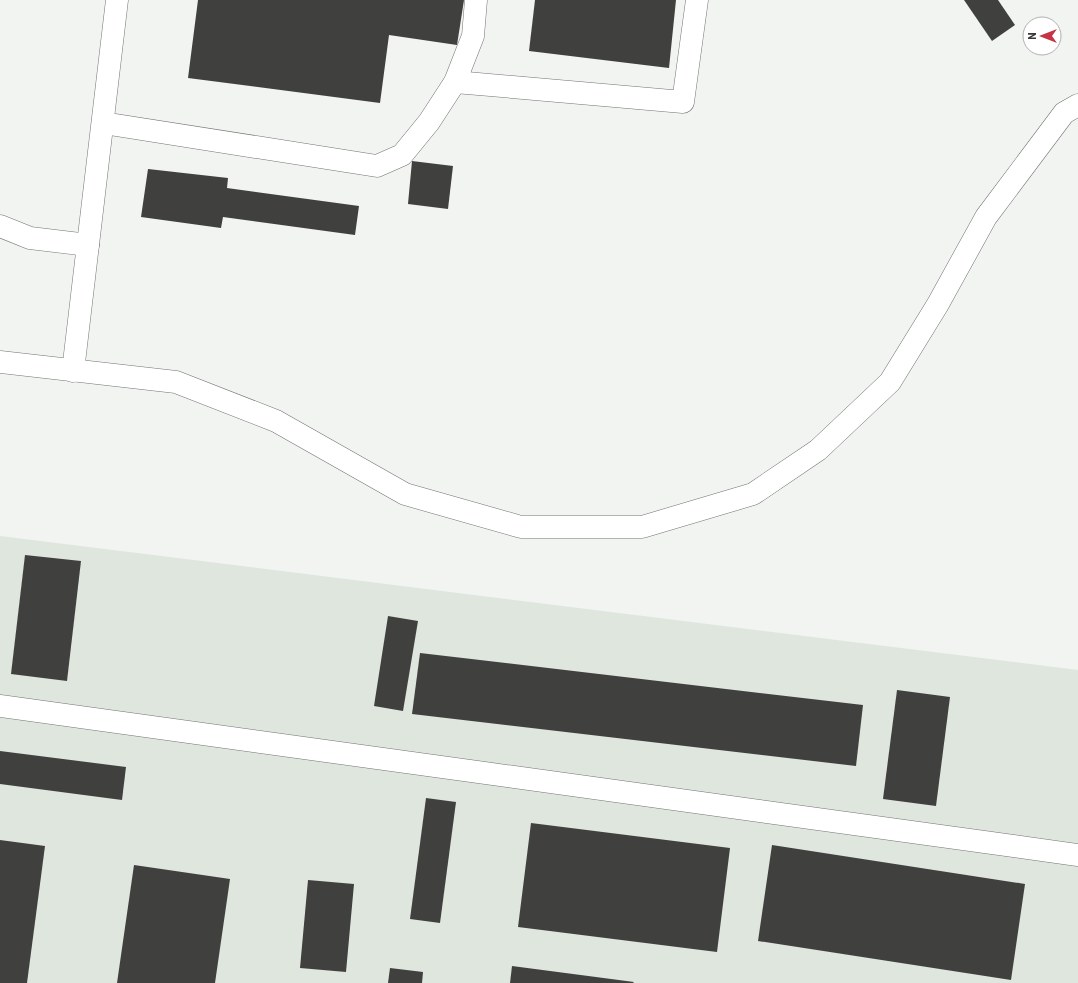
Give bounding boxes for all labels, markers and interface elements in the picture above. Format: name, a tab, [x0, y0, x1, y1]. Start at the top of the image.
north arrow	[1022, 16, 1062, 56]
text: N	[1025, 32, 1038, 40]

